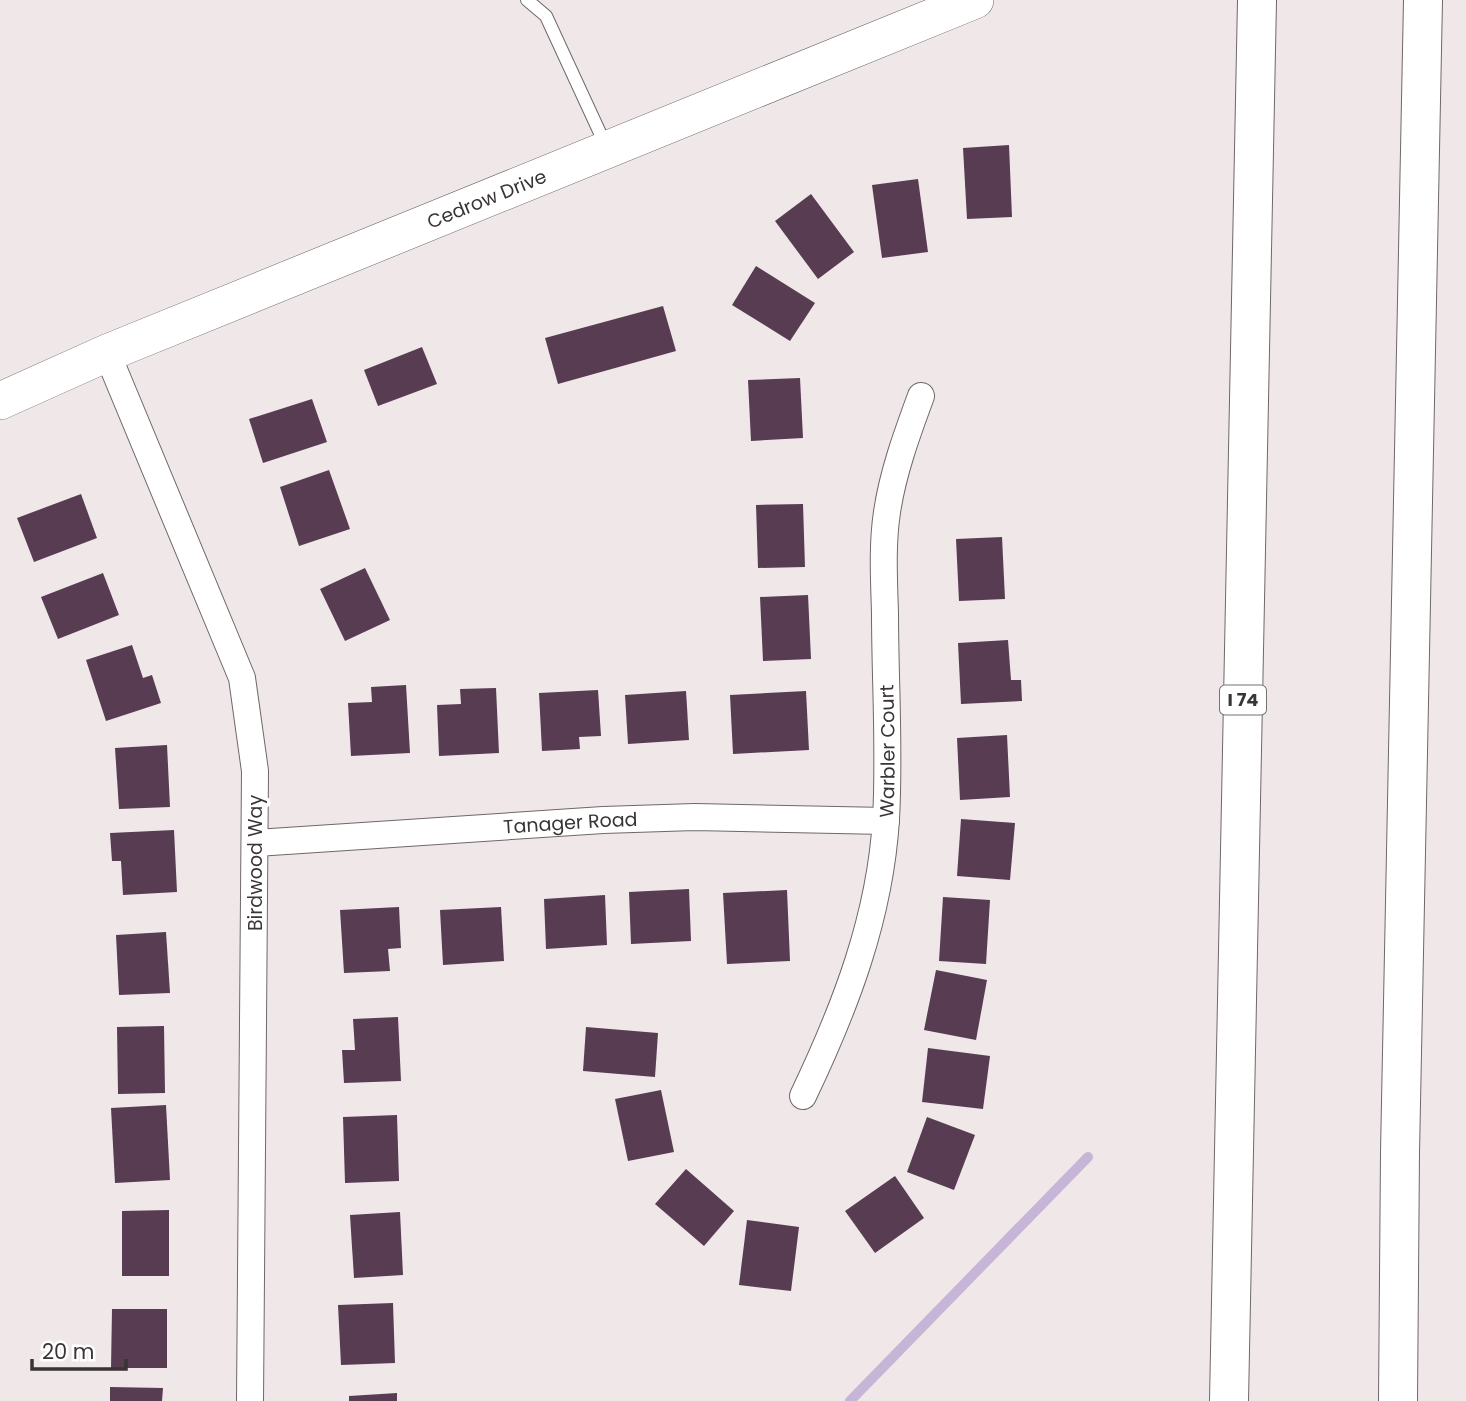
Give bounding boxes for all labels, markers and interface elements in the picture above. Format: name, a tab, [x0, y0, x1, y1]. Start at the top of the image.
street label: Cedrow Drive	[423, 163, 551, 236]
street label: Warbler Court	[873, 684, 902, 818]
road number: I 74	[1220, 686, 1266, 714]
street label: Birdwood Way	[242, 795, 269, 931]
street label: Tanager Road	[502, 806, 638, 841]
scale bar	[32, 1328, 126, 1372]
text: 20 m	[42, 1337, 95, 1366]

